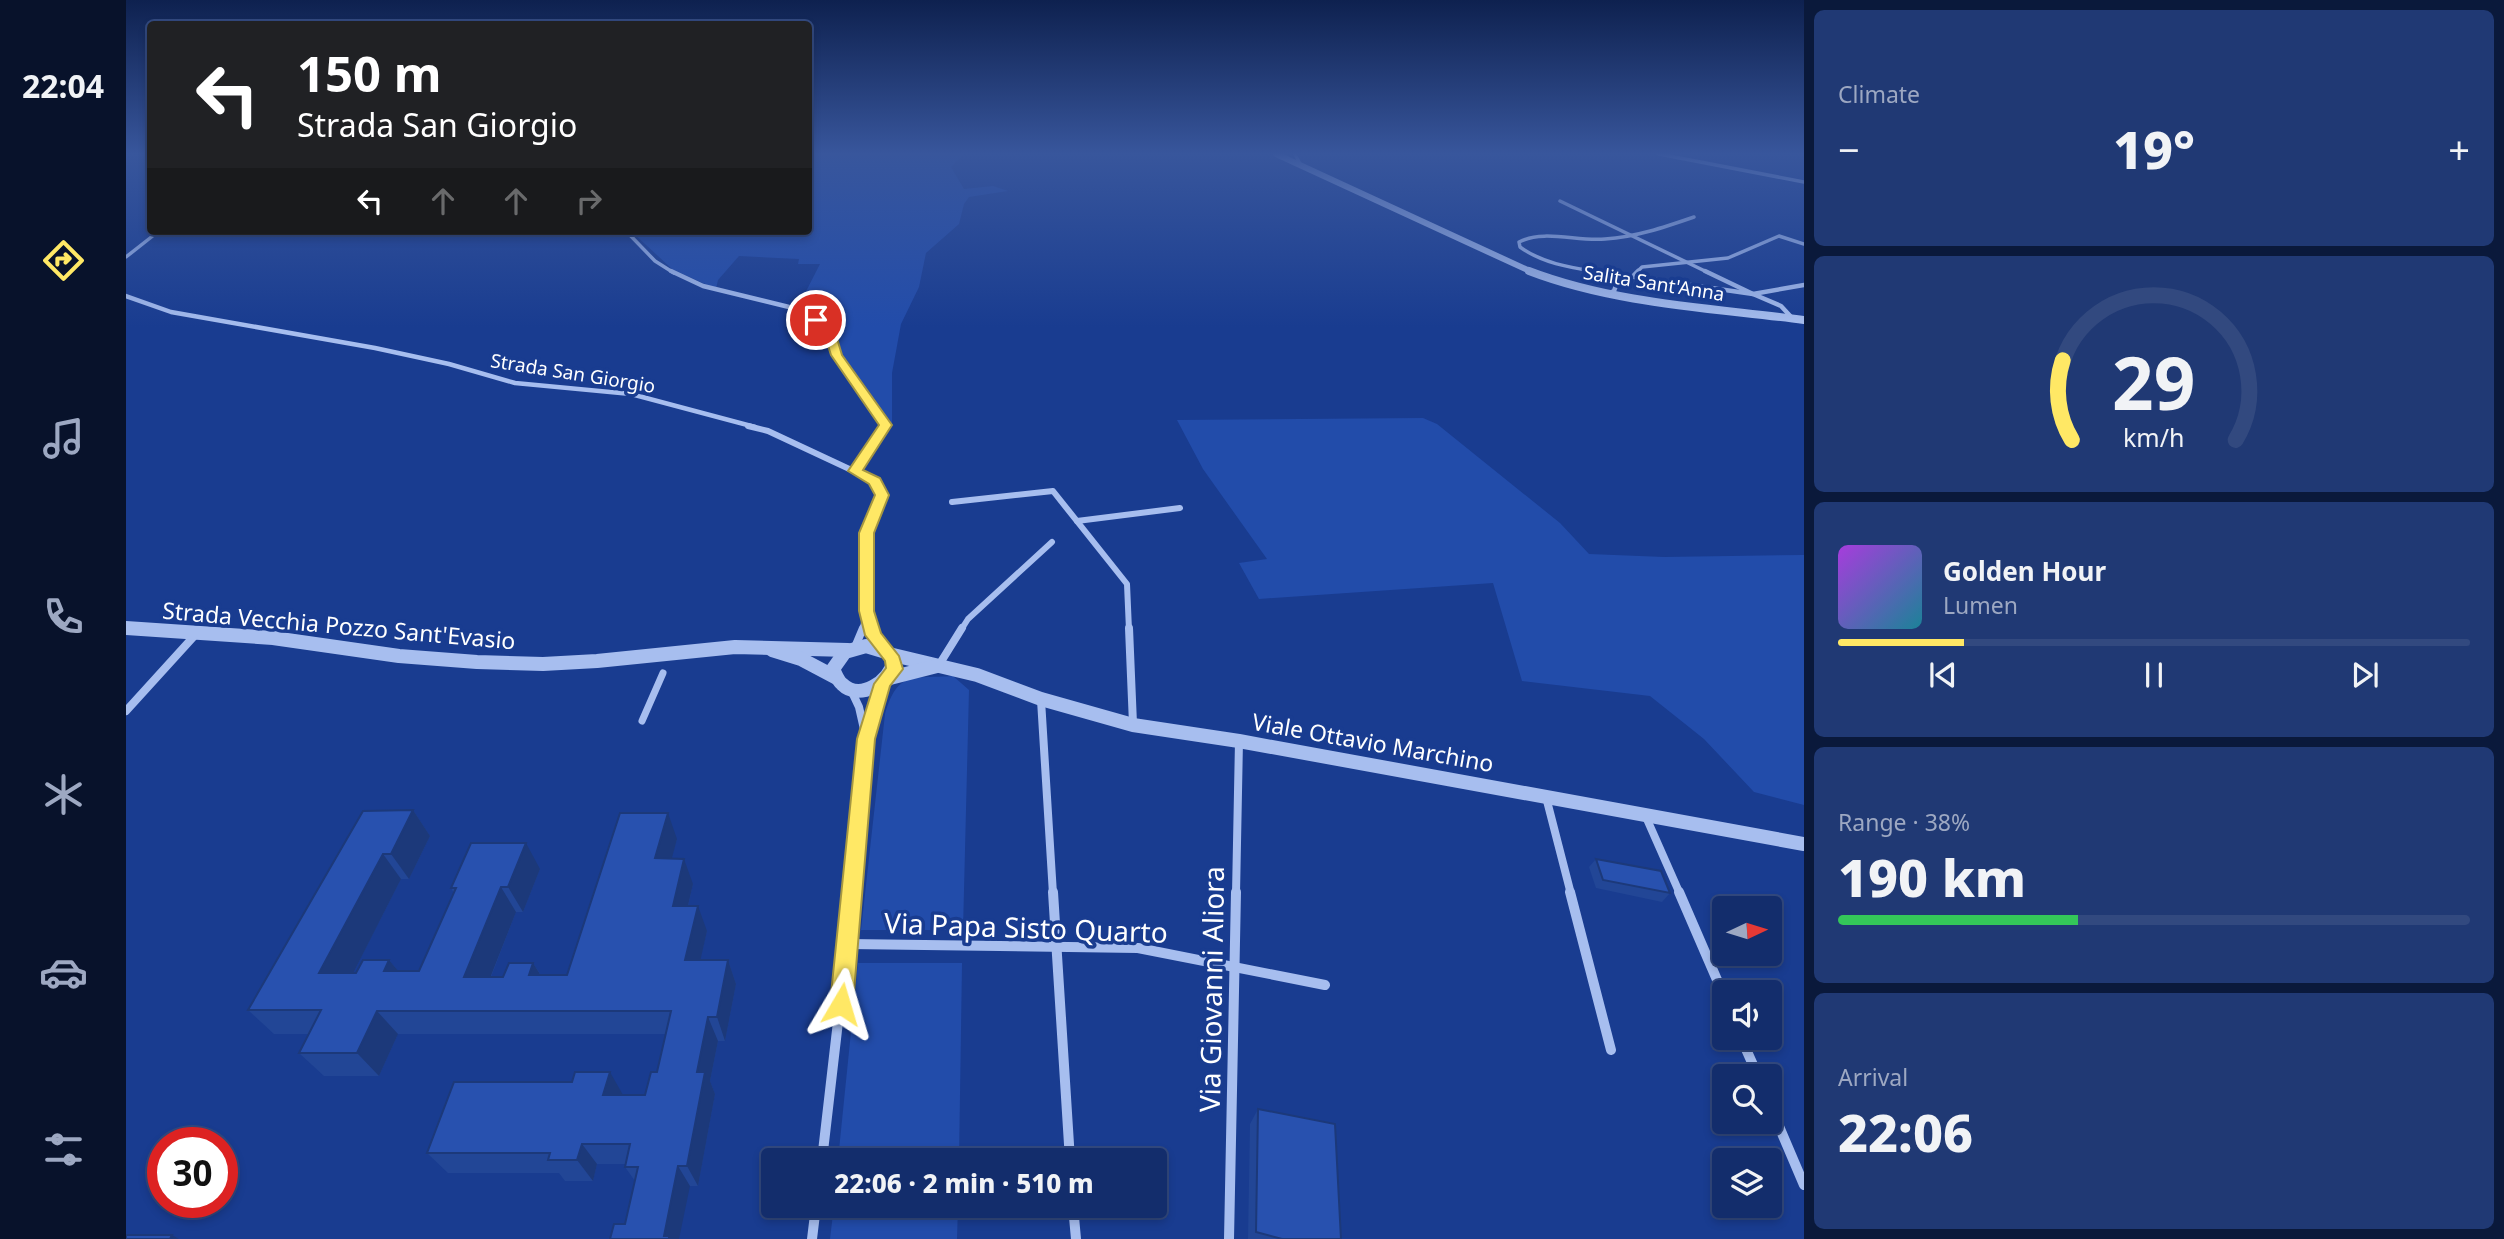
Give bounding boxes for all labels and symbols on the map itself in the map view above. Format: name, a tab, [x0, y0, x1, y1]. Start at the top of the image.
street label: Salita Sant'Anna	[1582, 259, 1726, 307]
pin	[786, 290, 846, 350]
street label: Strada San Giorgio	[489, 347, 657, 399]
street label: Strada Vecchia Pozzo Sant'Evasio	[161, 594, 517, 656]
street label: Viale Ottavio Marchino	[1250, 705, 1496, 779]
street label: Via Giovanni Aliora	[1190, 866, 1232, 1112]
north arrow	[1712, 896, 1782, 966]
street label: Via Papa Sisto Quarto	[884, 903, 1168, 951]
position arrow	[804, 967, 878, 1041]
speed limit sign: 30	[147, 1127, 238, 1218]

